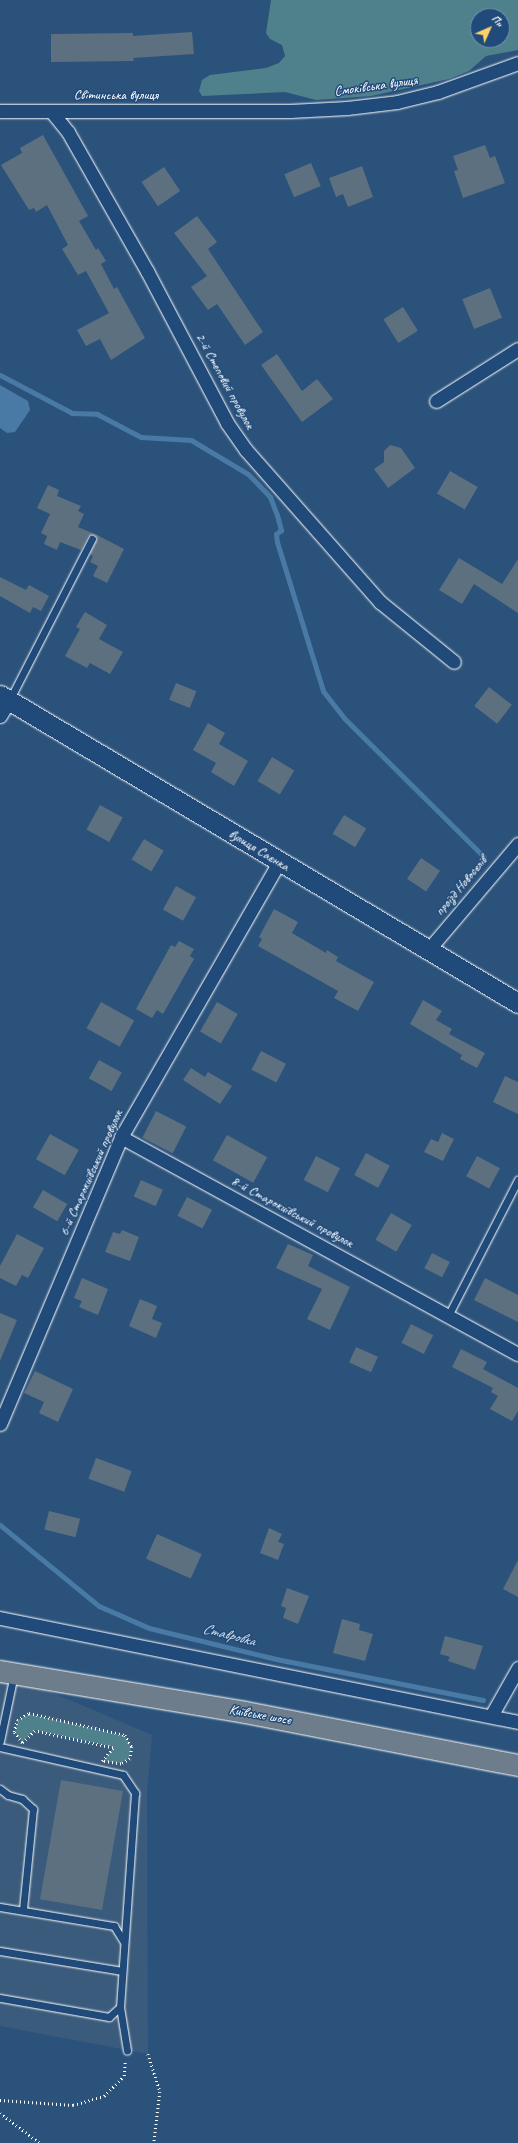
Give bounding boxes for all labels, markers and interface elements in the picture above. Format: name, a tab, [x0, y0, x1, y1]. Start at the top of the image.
north arrow	[470, 8, 510, 48]
text: Пн	[489, 11, 507, 29]
street label: Смоківська вулиця	[333, 72, 419, 100]
street label: Світинська вулиця	[73, 87, 159, 103]
street label: 2-й Степовий провулок	[192, 330, 258, 432]
street label: вулиця Саєнка	[226, 825, 292, 875]
street label: проїзд Новоселів	[431, 853, 491, 919]
street label: 6-й Старокиївський провулок	[56, 1107, 126, 1239]
street label: 8-й Старокиївський провулок	[228, 1173, 356, 1251]
water label: Ставровка	[201, 1620, 257, 1650]
street label: Київське шосе	[227, 1701, 293, 1729]

